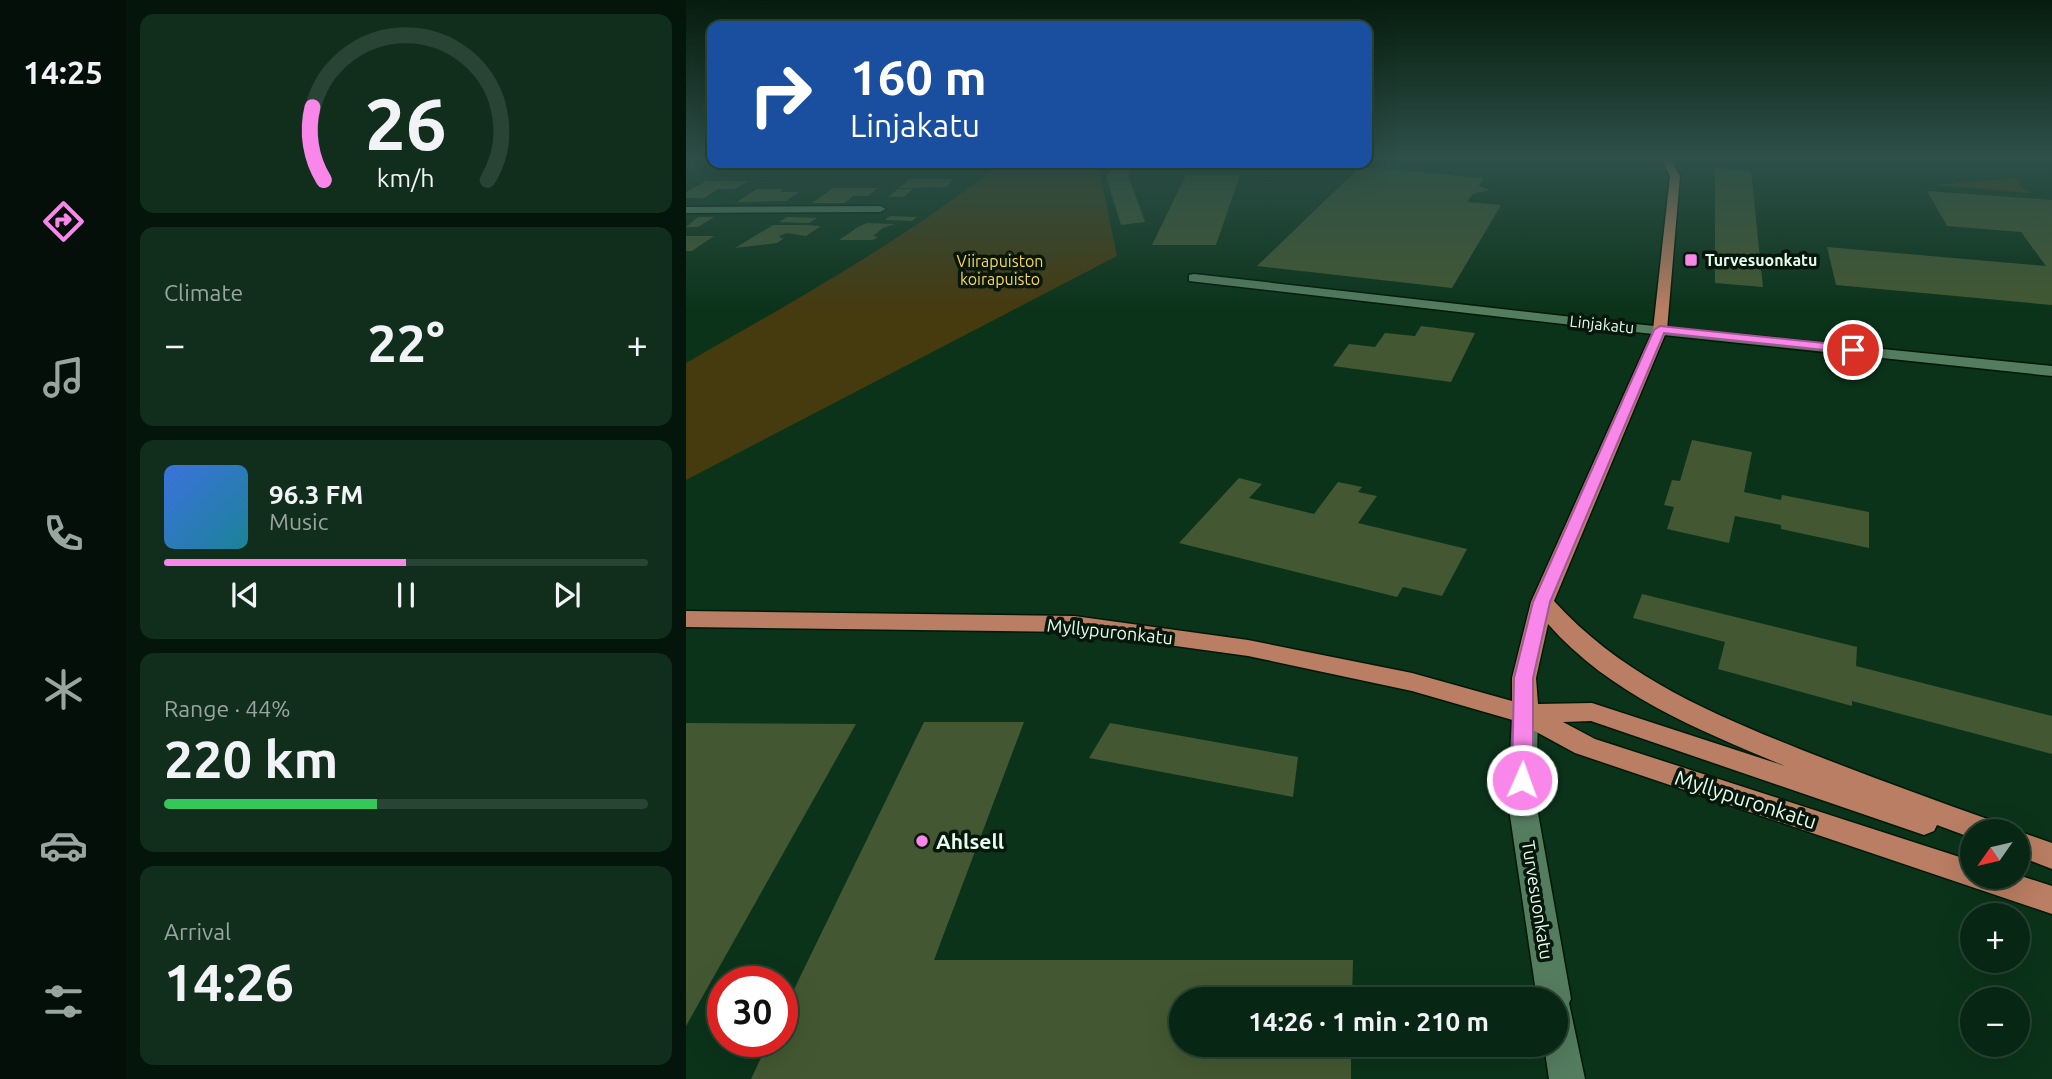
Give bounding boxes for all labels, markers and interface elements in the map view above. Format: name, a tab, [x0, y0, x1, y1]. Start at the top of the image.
icon: right	[735, 49, 826, 140]
text: 160 m	[850, 49, 987, 104]
text: 14:25	[23, 54, 103, 90]
text: 26	[365, 82, 447, 164]
text: Linjakatu	[850, 107, 980, 143]
text: km/h	[377, 163, 435, 191]
icon: directions	[39, 197, 88, 246]
place label: Turvesuonkatu	[1705, 251, 1817, 269]
park label: Viirapuiston koirapuisto	[957, 252, 1043, 288]
marker: Turvesuonkatu	[1683, 252, 1699, 268]
text: Climate	[164, 280, 243, 305]
street label: Linjakatu	[1569, 312, 1635, 336]
text: 22°	[367, 314, 445, 372]
pin	[1823, 320, 1883, 380]
text: −	[164, 323, 185, 365]
text: +	[627, 323, 648, 365]
icon: arrive	[1834, 331, 1872, 369]
icon: music	[39, 353, 88, 402]
text: 96.3 FM	[269, 480, 363, 509]
icon: phone	[39, 509, 88, 558]
text: Music	[269, 509, 328, 534]
icon: previous	[226, 576, 264, 614]
icon: pause	[387, 576, 425, 614]
icon: next	[548, 576, 586, 614]
street label: Myllypuronkatu	[1046, 614, 1174, 648]
icon: climate	[39, 665, 88, 714]
text: Range · 44%	[164, 696, 291, 721]
text: 220 km	[164, 730, 338, 788]
position arrow	[1485, 743, 1559, 817]
street label: Myllypuronkatu	[1672, 765, 1820, 833]
north arrow	[1960, 819, 2030, 889]
map controls	[1960, 819, 2030, 1057]
icon: car	[39, 821, 88, 870]
place label: Ahlsell	[936, 829, 1004, 853]
marker: Ahlsell	[914, 833, 930, 849]
street label: Turvesuonkatu	[1519, 839, 1557, 961]
button: +	[1960, 903, 2030, 973]
text: Arrival	[164, 919, 231, 944]
text: 14:26	[164, 953, 294, 1011]
speed limit sign: 30	[707, 966, 798, 1057]
icon: filters	[39, 977, 88, 1026]
button: −	[1960, 987, 2030, 1057]
text: 14:26 · 1 min · 210 m	[1248, 1007, 1489, 1036]

